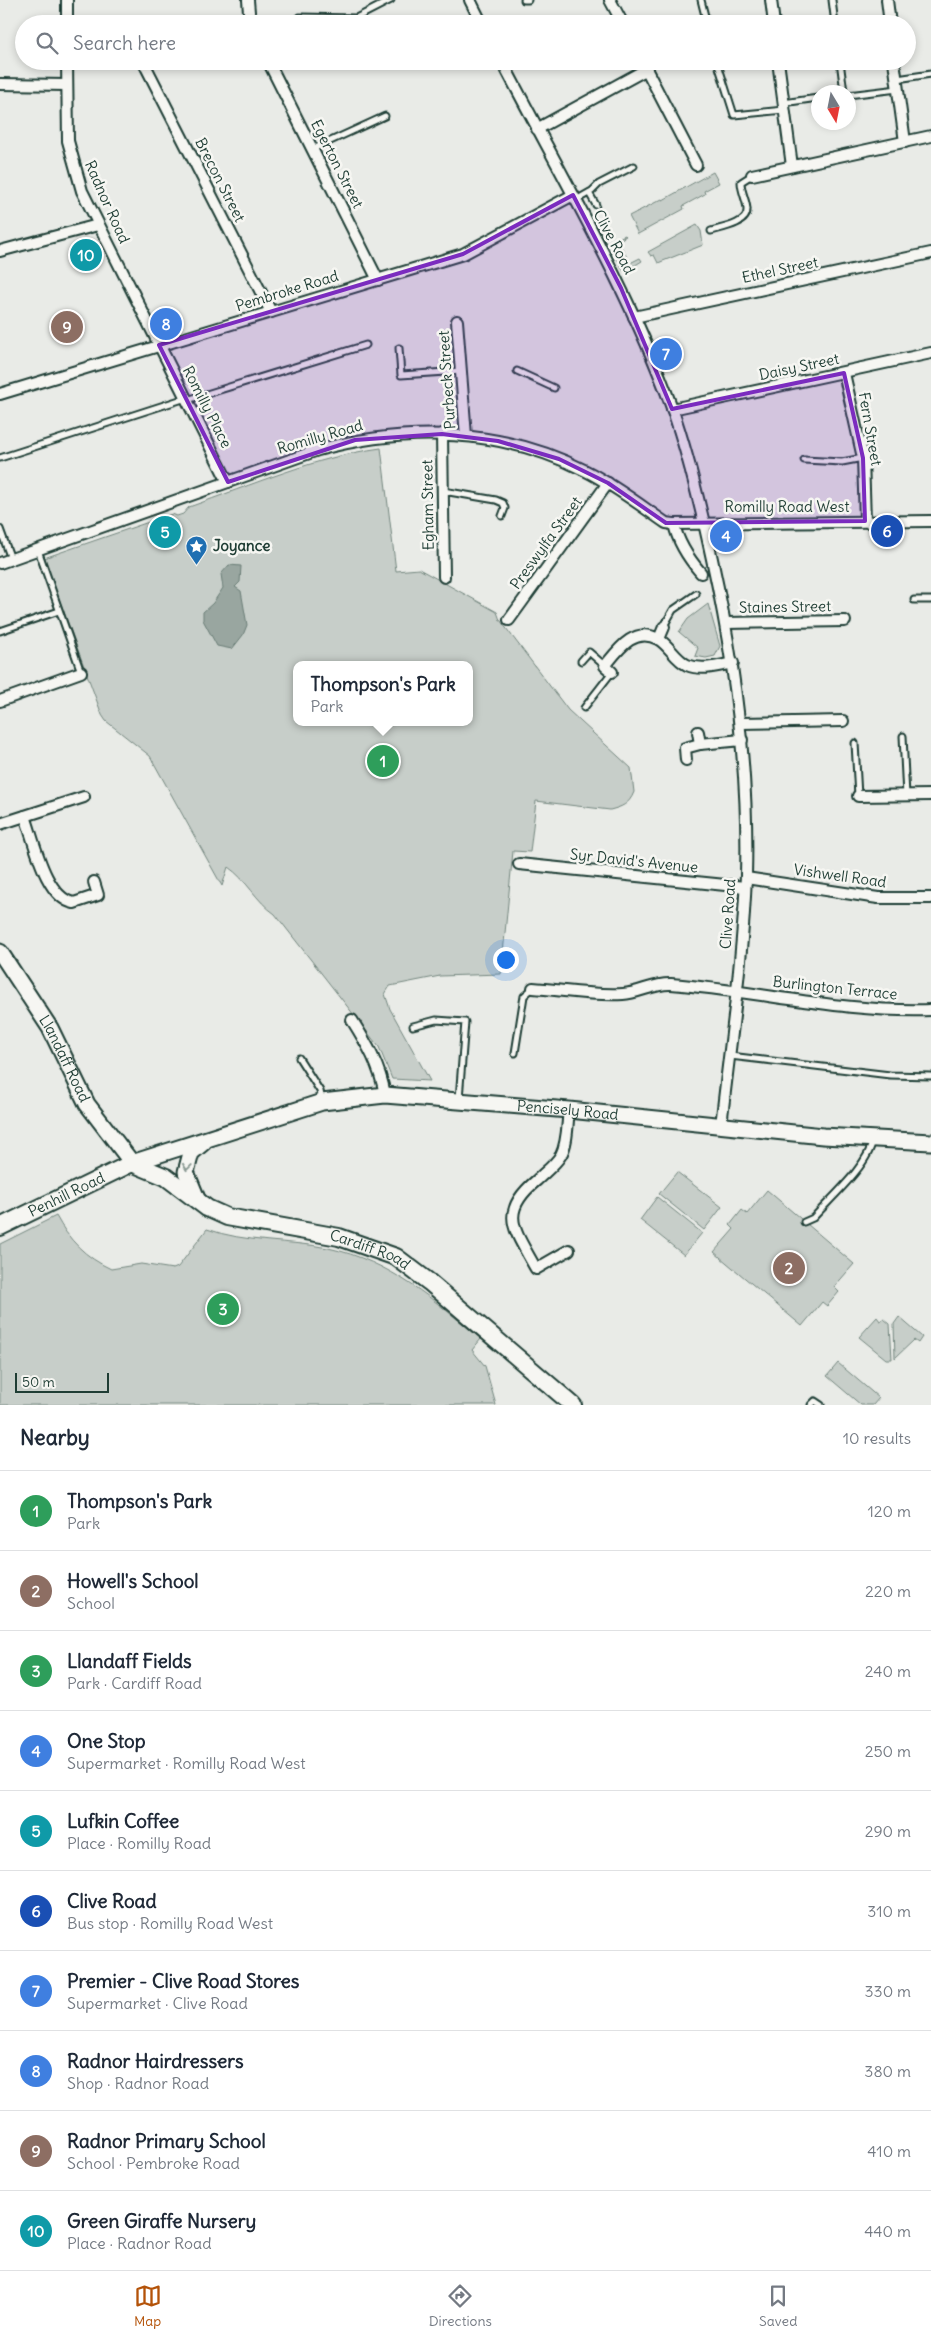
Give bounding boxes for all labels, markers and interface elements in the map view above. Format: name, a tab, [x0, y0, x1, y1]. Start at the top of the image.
search box	[15, 15, 916, 70]
icon: search	[33, 29, 61, 57]
text: Search here	[73, 31, 176, 55]
north arrow	[811, 85, 856, 130]
street label: Egerton Street	[307, 116, 368, 211]
street label: Brecon Street	[191, 135, 250, 225]
street label: Radnor Road	[81, 157, 134, 246]
street label: Clive Road	[589, 206, 640, 278]
pin: 10	[70, 236, 102, 274]
street label: Ethel Street	[740, 252, 820, 287]
street label: Pembroke Road	[233, 266, 341, 315]
pin: 8	[150, 305, 182, 343]
pin: 9	[51, 308, 83, 346]
street label: Purbeck Street	[434, 330, 459, 430]
pin: 7	[650, 335, 682, 373]
street label: Daisy Street	[757, 349, 841, 384]
street label: Romilly Place	[179, 363, 236, 451]
street label: Fern Street	[855, 391, 886, 467]
street label: Romilly Road	[275, 415, 365, 458]
street label: Egham Street	[417, 459, 438, 551]
street label: Preswylfa Street	[506, 493, 586, 593]
street label: Romilly Road West	[725, 497, 849, 516]
pin: 6	[871, 512, 903, 550]
pin: 5	[149, 513, 181, 551]
pin: 4	[710, 517, 742, 555]
place icon: Joyance	[185, 534, 209, 565]
place label: Joyance	[213, 536, 270, 556]
street label: Staines Street	[739, 596, 831, 617]
popup	[293, 661, 473, 726]
text: Thompson's Park	[310, 672, 456, 696]
text: Park	[310, 696, 343, 716]
pin: 1	[367, 742, 399, 780]
street label: Syr David's Avenue	[569, 844, 699, 877]
street label: Vishwell Road	[792, 860, 888, 891]
street label: Clive Road	[716, 878, 739, 950]
your location	[493, 947, 519, 973]
street label: Burlington Terrace	[772, 972, 898, 1003]
street label: Llandaff Road	[35, 1011, 95, 1105]
street label: Pencisely Road	[516, 1096, 620, 1124]
one-way arrow	[183, 1162, 193, 1171]
street label: Penhill Road	[25, 1168, 108, 1221]
street label: Cardiff Road	[328, 1226, 415, 1274]
pin: 2	[773, 1249, 805, 1287]
pin: 3	[207, 1290, 239, 1328]
scale bar	[15, 1370, 109, 1393]
text: 50 m	[22, 1373, 55, 1391]
text: Nearby	[20, 1424, 90, 1451]
text: 10 results	[843, 1428, 911, 1448]
text: Thompson's Park	[67, 1489, 212, 1513]
text: 1	[33, 1501, 39, 1521]
text: 120 m	[868, 1501, 911, 1521]
text: Park	[67, 1513, 100, 1533]
text: Howell's School	[67, 1569, 199, 1593]
text: 2	[32, 1581, 40, 1601]
text: 220 m	[865, 1581, 911, 1601]
text: School	[67, 1593, 115, 1613]
text: Llandaff Fields	[67, 1649, 192, 1673]
text: 3	[31, 1661, 41, 1681]
text: 240 m	[865, 1661, 911, 1681]
text: Park · Cardiff Road	[67, 1673, 202, 1693]
text: One Stop	[67, 1729, 146, 1753]
text: 4	[31, 1741, 41, 1761]
text: 250 m	[865, 1741, 911, 1761]
text: Supermarket · Romilly Road West	[67, 1753, 306, 1773]
text: Lufkin Coffee	[67, 1809, 179, 1833]
text: 5	[31, 1821, 41, 1841]
text: 290 m	[865, 1821, 911, 1841]
text: Place · Romilly Road	[67, 1833, 211, 1853]
text: Clive Road	[67, 1889, 157, 1913]
text: 6	[31, 1901, 41, 1921]
text: 310 m	[867, 1901, 911, 1921]
text: Bus stop · Romilly Road West	[67, 1913, 273, 1933]
text: Premier - Clive Road Stores	[67, 1969, 299, 1993]
text: 7	[32, 1981, 40, 2001]
text: 330 m	[864, 1981, 911, 2001]
text: Supermarket · Clive Road	[67, 1993, 248, 2013]
text: Radnor Hairdressers	[67, 2049, 244, 2073]
text: 8	[31, 2061, 41, 2081]
text: 380 m	[864, 2061, 911, 2081]
text: Shop · Radnor Road	[67, 2073, 209, 2093]
text: Radnor Primary School	[67, 2129, 266, 2153]
text: 9	[31, 2141, 41, 2161]
text: 410 m	[867, 2141, 911, 2161]
text: School · Pembroke Road	[67, 2153, 240, 2173]
text: Green Giraffe Nursery	[67, 2209, 256, 2233]
text: 10	[28, 2221, 44, 2241]
text: 440 m	[864, 2221, 911, 2241]
text: Place · Radnor Road	[67, 2233, 212, 2253]
tab: Map	[134, 2282, 162, 2330]
tab: Directions	[429, 2282, 492, 2330]
tab: Saved	[759, 2282, 797, 2330]

